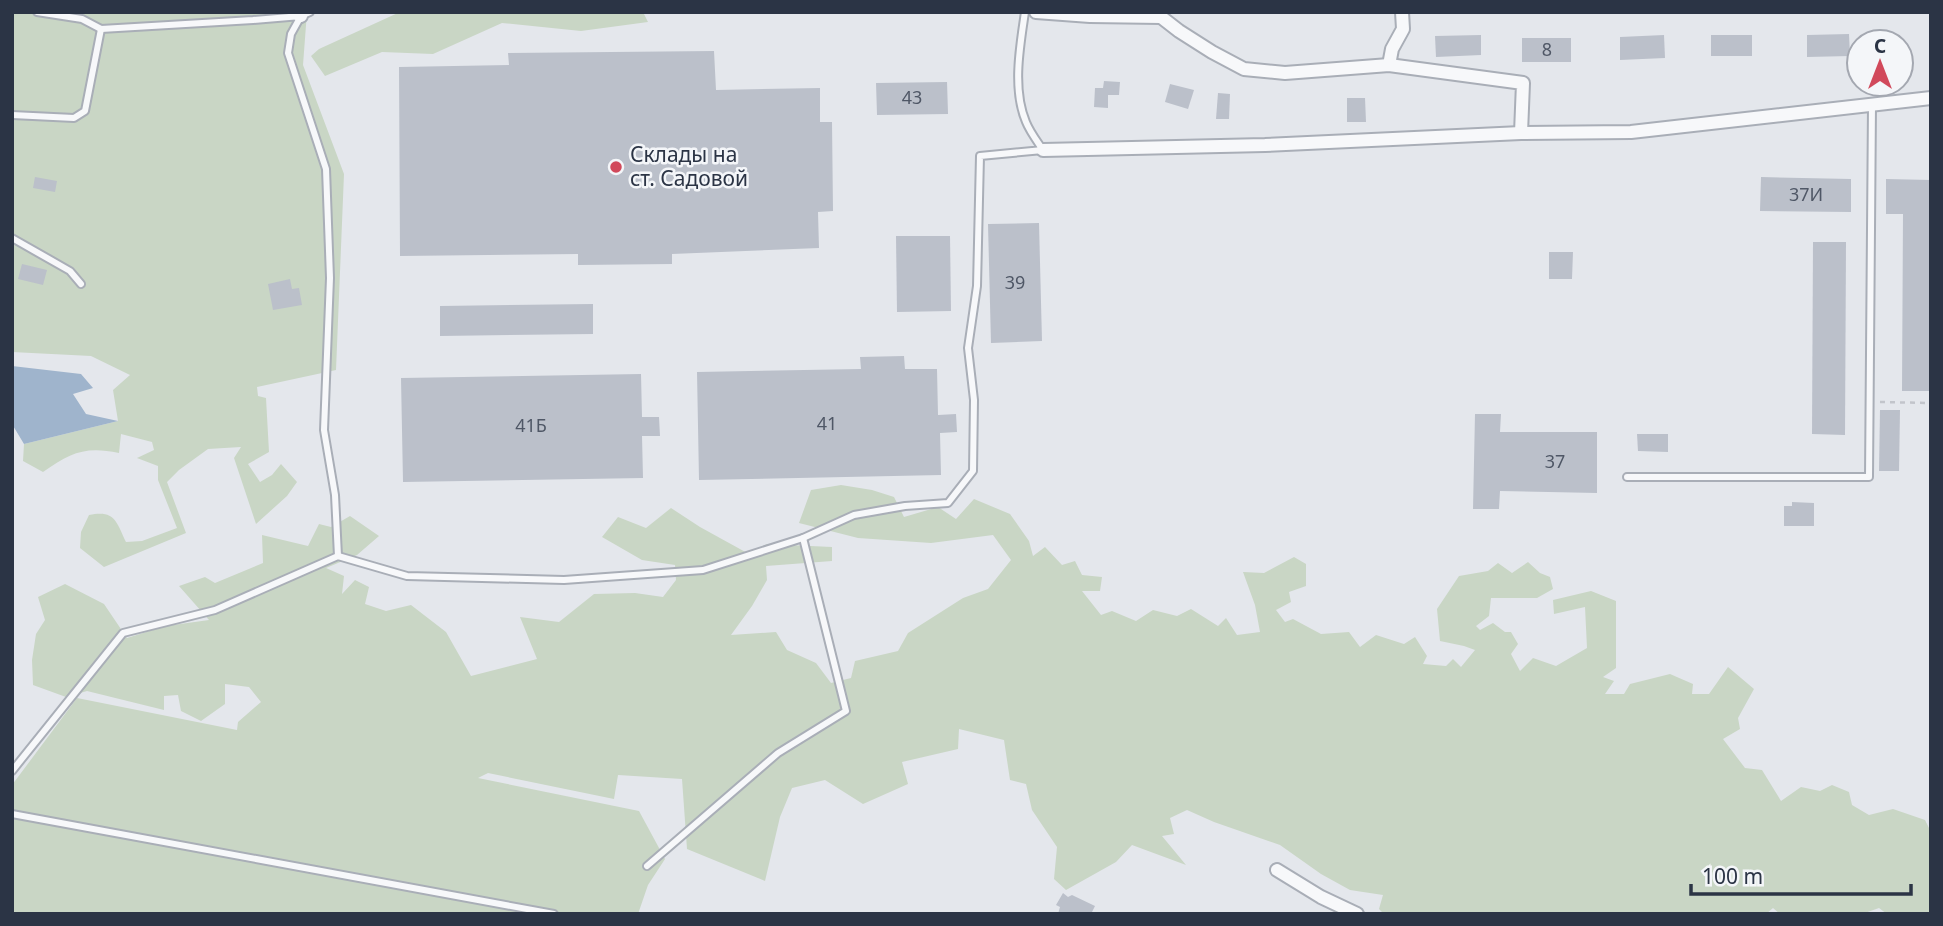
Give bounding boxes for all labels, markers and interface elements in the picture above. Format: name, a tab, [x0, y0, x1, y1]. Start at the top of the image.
north arrow	[1845, 28, 1915, 98]
text: С	[1874, 33, 1886, 59]
house number: 8	[1542, 37, 1552, 61]
house number: 43	[902, 85, 922, 109]
place label: Склады на ст. Садовой	[630, 140, 748, 192]
marker: Склады на ст. Садовой	[608, 159, 624, 175]
house number: 37И	[1789, 182, 1823, 206]
house number: 39	[1005, 270, 1025, 294]
house number: 41	[817, 411, 837, 435]
house number: 41Б	[515, 413, 547, 437]
house number: 37	[1545, 449, 1565, 473]
scale bar	[1691, 852, 1912, 896]
text: 100 m	[1702, 862, 1763, 890]

